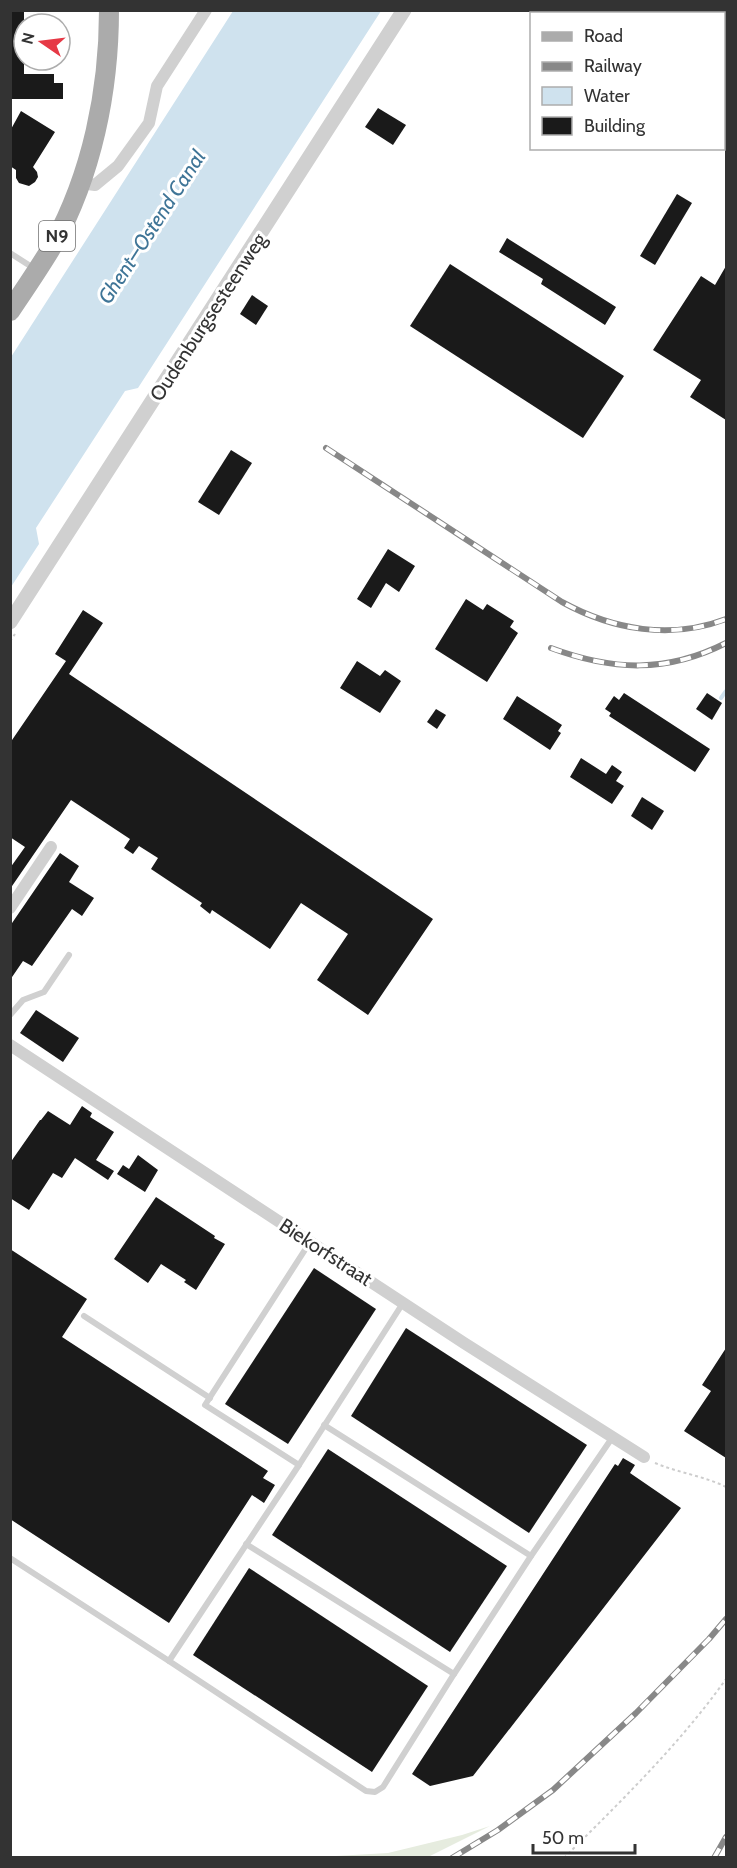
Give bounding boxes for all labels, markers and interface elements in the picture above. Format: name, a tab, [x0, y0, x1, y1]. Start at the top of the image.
north arrow	[12, 12, 72, 72]
legend	[530, 12, 725, 150]
text: Road	[584, 25, 623, 47]
text: N	[17, 31, 39, 46]
text: Railway	[584, 55, 642, 77]
text: Water	[584, 85, 630, 107]
text: Building	[584, 115, 646, 137]
water label: Ghent–Ostend Canal	[93, 145, 211, 308]
road number: N9	[39, 221, 75, 251]
street label: Oudenburgsesteenweg	[145, 228, 272, 406]
street label: Biekorfstraat	[275, 1213, 377, 1291]
scale bar	[533, 1817, 635, 1855]
text: 50 m	[542, 1827, 584, 1849]

